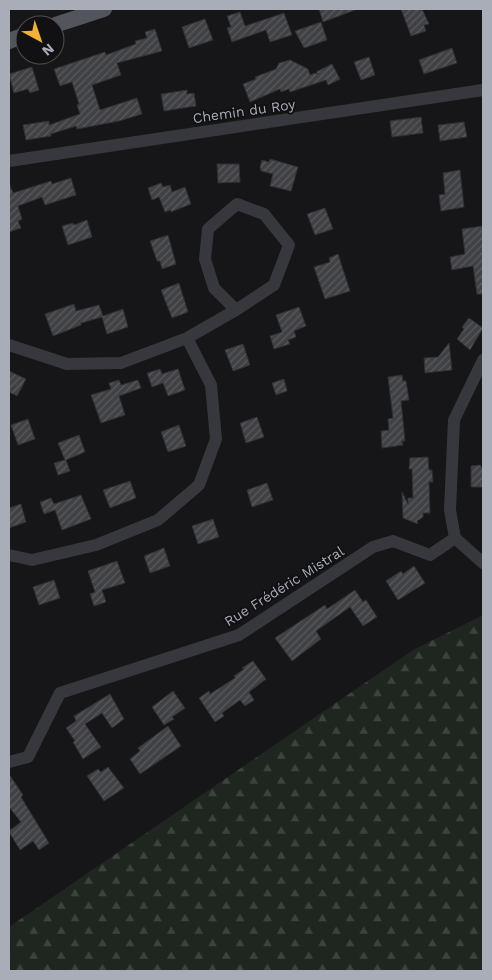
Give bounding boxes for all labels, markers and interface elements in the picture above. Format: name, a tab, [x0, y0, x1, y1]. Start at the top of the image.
north arrow	[15, 15, 65, 65]
text: N	[39, 40, 57, 59]
street label: Chemin du Roy	[192, 96, 297, 126]
street label: Rue Frédéric Mistral	[221, 542, 347, 629]

